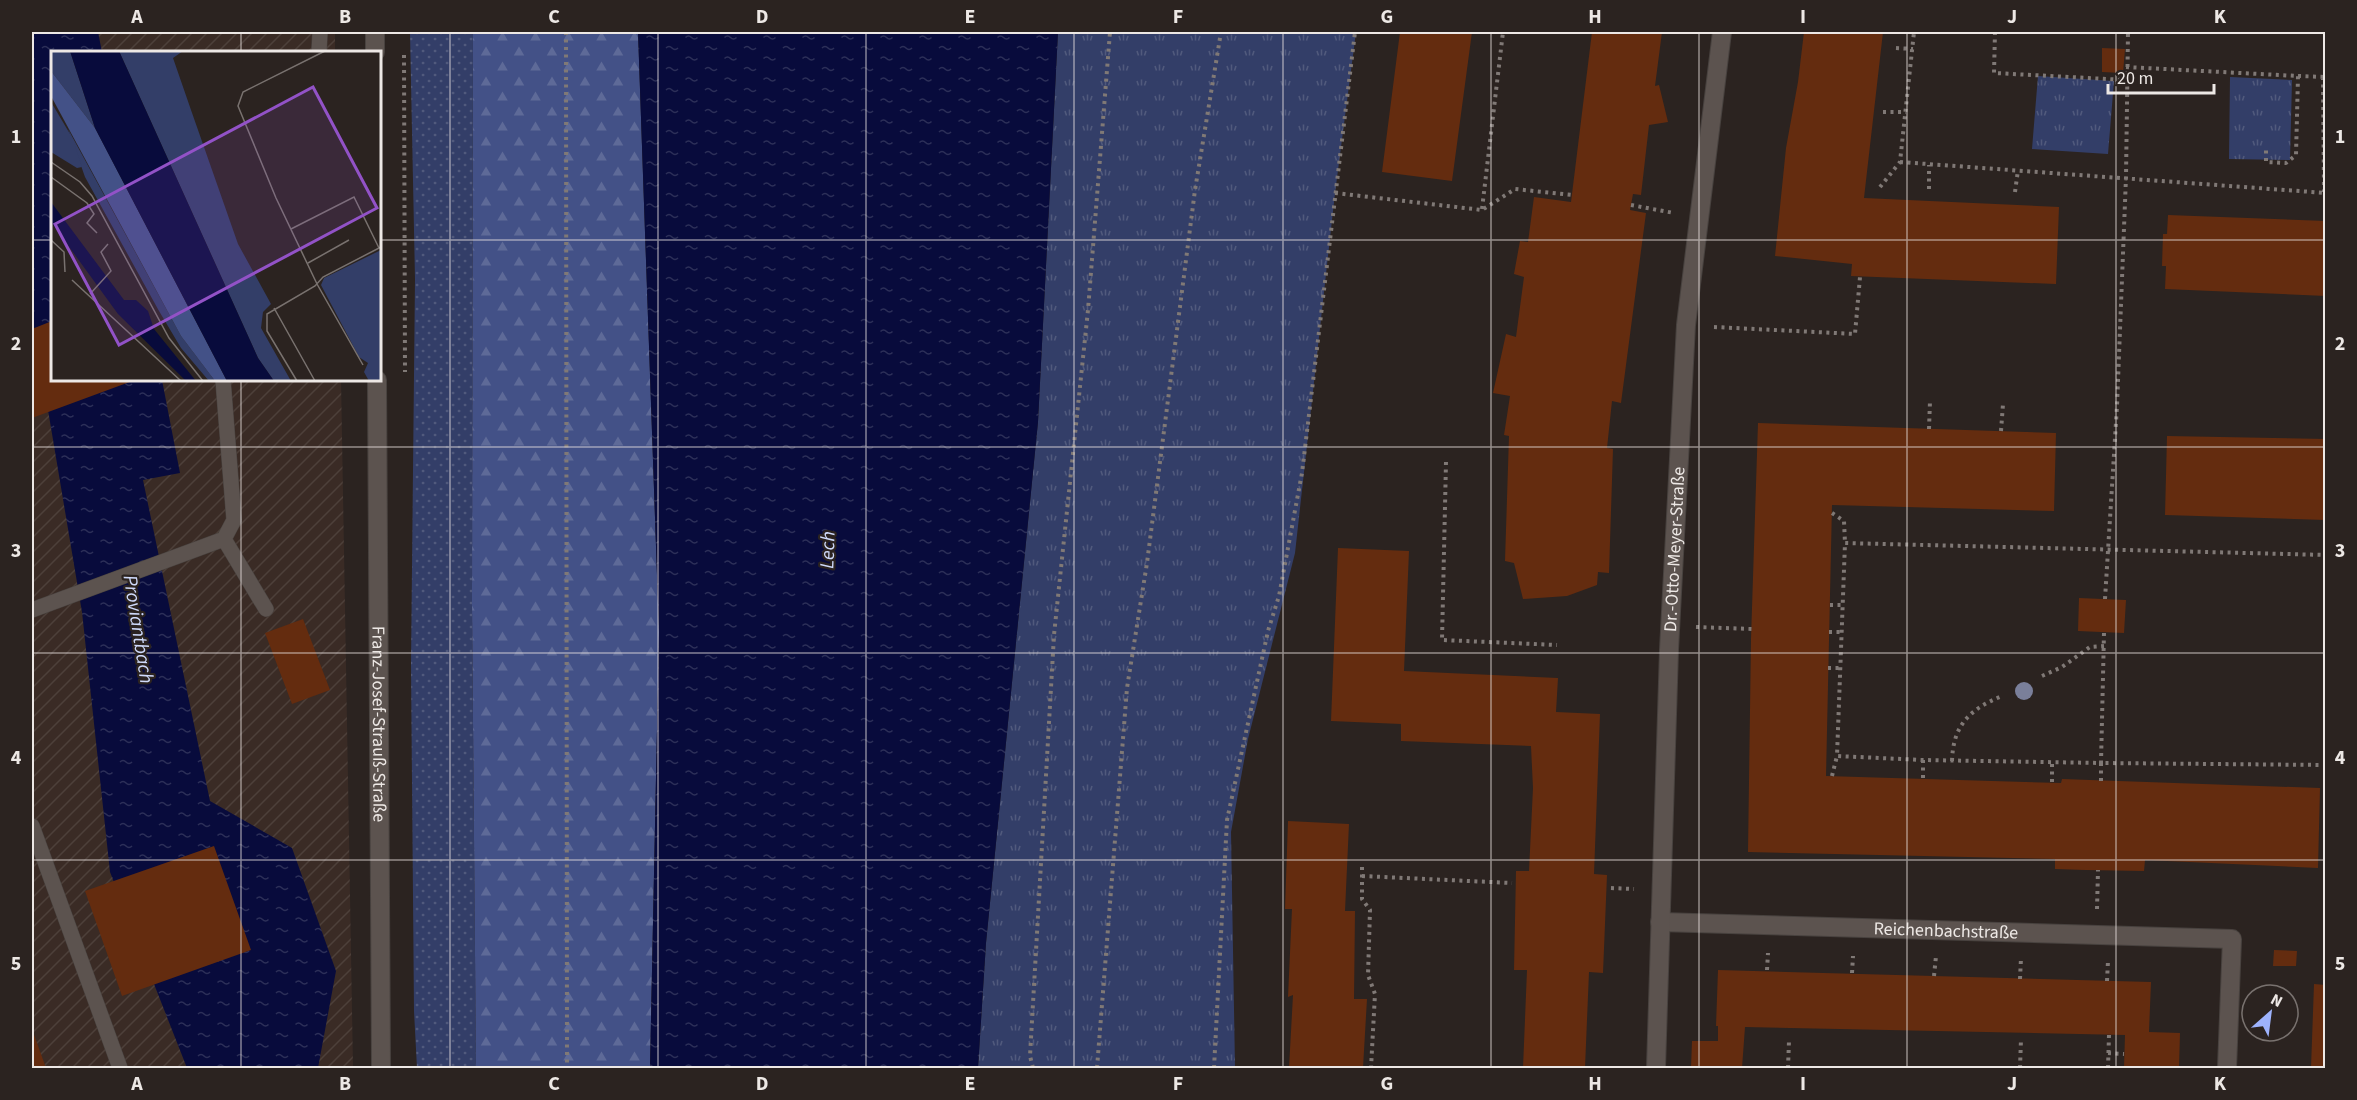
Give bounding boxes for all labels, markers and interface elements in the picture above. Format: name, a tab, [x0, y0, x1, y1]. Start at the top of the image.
text: A	[130, 3, 143, 31]
text: B	[339, 3, 351, 31]
text: C	[548, 3, 560, 31]
text: D	[756, 3, 768, 31]
text: E	[965, 3, 975, 31]
text: F	[1173, 3, 1183, 31]
text: G	[1381, 3, 1393, 31]
text: H	[1588, 3, 1602, 31]
text: I	[1800, 3, 1806, 31]
text: J	[2007, 3, 2017, 31]
text: K	[2214, 3, 2227, 31]
inset map	[51, 51, 381, 381]
scale bar	[2108, 57, 2214, 95]
text: 20 m	[2117, 66, 2153, 91]
text: 1	[11, 123, 21, 151]
text: 1	[2335, 123, 2345, 151]
text: 2	[11, 330, 21, 358]
text: 2	[2335, 330, 2345, 358]
street label: Dr.-Otto-Meyer-Straße	[1658, 466, 1692, 633]
water label: Lech	[813, 531, 843, 569]
text: 3	[11, 537, 21, 565]
text: 3	[2335, 537, 2345, 565]
water label: Proviantbach	[116, 573, 160, 686]
street label: Franz-Josef-Strauß-Straße	[365, 626, 392, 822]
text: 4	[11, 744, 22, 772]
text: 4	[2335, 744, 2346, 772]
street label: Reichenbachstraße	[1873, 916, 2019, 946]
text: 5	[11, 950, 21, 978]
text: 5	[2335, 950, 2345, 978]
north arrow	[2240, 983, 2300, 1043]
text: N	[2267, 988, 2286, 1013]
text: A	[130, 1070, 143, 1098]
text: B	[339, 1070, 351, 1098]
text: C	[548, 1070, 560, 1098]
text: D	[756, 1070, 768, 1098]
text: E	[965, 1070, 975, 1098]
text: F	[1173, 1070, 1183, 1098]
text: G	[1381, 1070, 1393, 1098]
text: H	[1588, 1070, 1602, 1098]
text: I	[1800, 1070, 1806, 1098]
text: J	[2007, 1070, 2017, 1098]
text: K	[2214, 1070, 2227, 1098]

